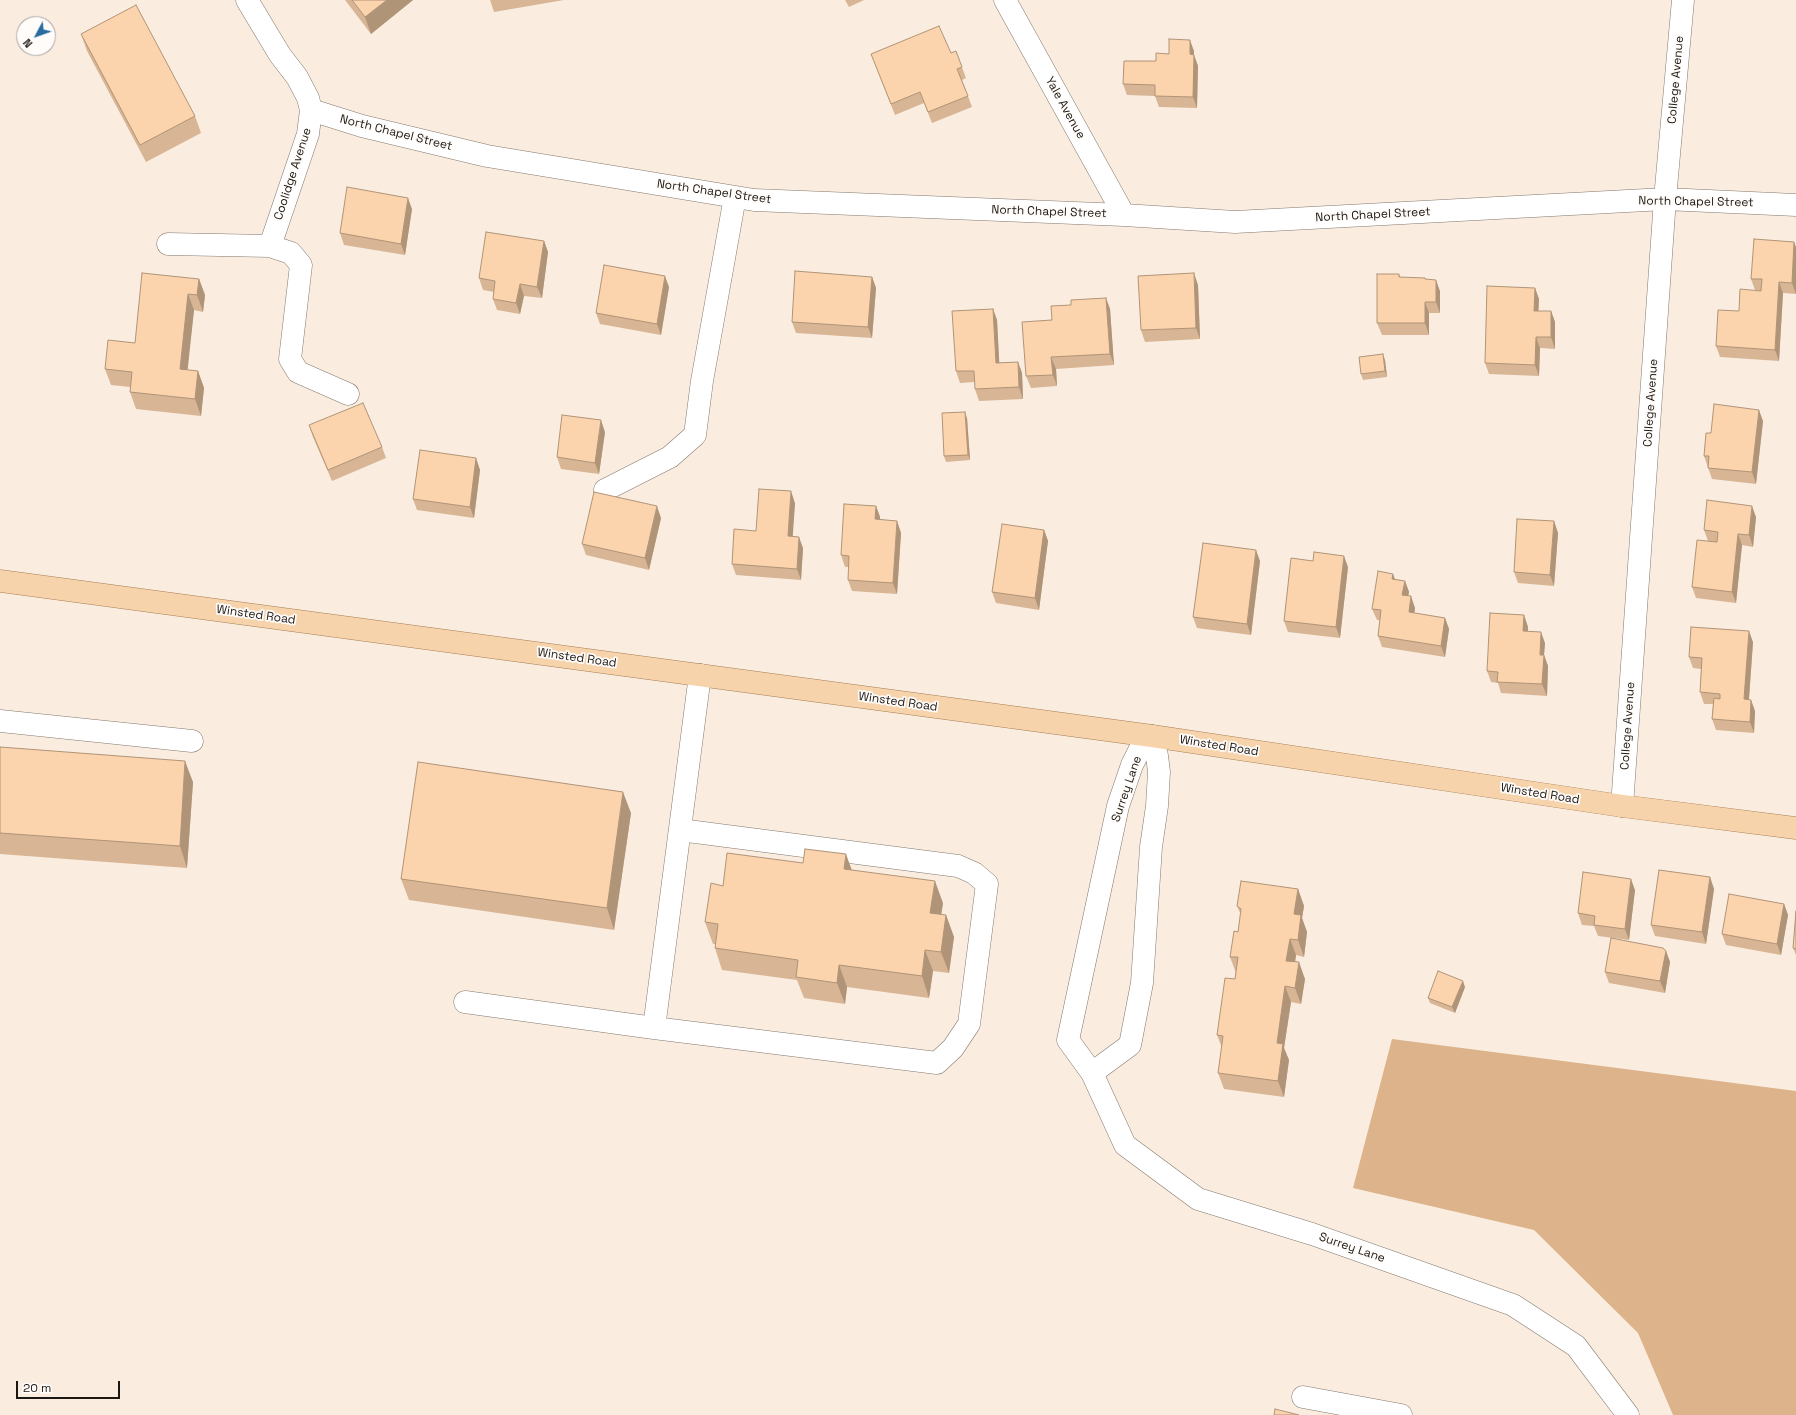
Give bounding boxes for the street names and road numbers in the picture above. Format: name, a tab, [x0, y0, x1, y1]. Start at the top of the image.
street label: College Avenue	[1665, 35, 1687, 125]
street label: Yale Avenue	[1042, 74, 1088, 142]
street label: North Chapel Street	[338, 112, 454, 154]
street label: Coolidge Avenue	[271, 126, 315, 222]
street label: North Chapel Street	[656, 177, 772, 207]
street label: North Chapel Street	[1638, 194, 1754, 210]
street label: North Chapel Street	[991, 203, 1107, 221]
street label: North Chapel Street	[1315, 205, 1431, 225]
street label: College Avenue	[1641, 358, 1661, 448]
street label: Winsted Road	[216, 602, 296, 628]
street label: Winsted Road	[537, 645, 617, 671]
street label: College Avenue	[1618, 681, 1638, 771]
street label: Winsted Road	[858, 689, 938, 715]
street label: Winsted Road	[1179, 733, 1259, 759]
street label: Surrey Lane	[1109, 754, 1145, 824]
street label: Winsted Road	[1500, 781, 1580, 807]
street label: Surrey Lane	[1317, 1230, 1387, 1266]

